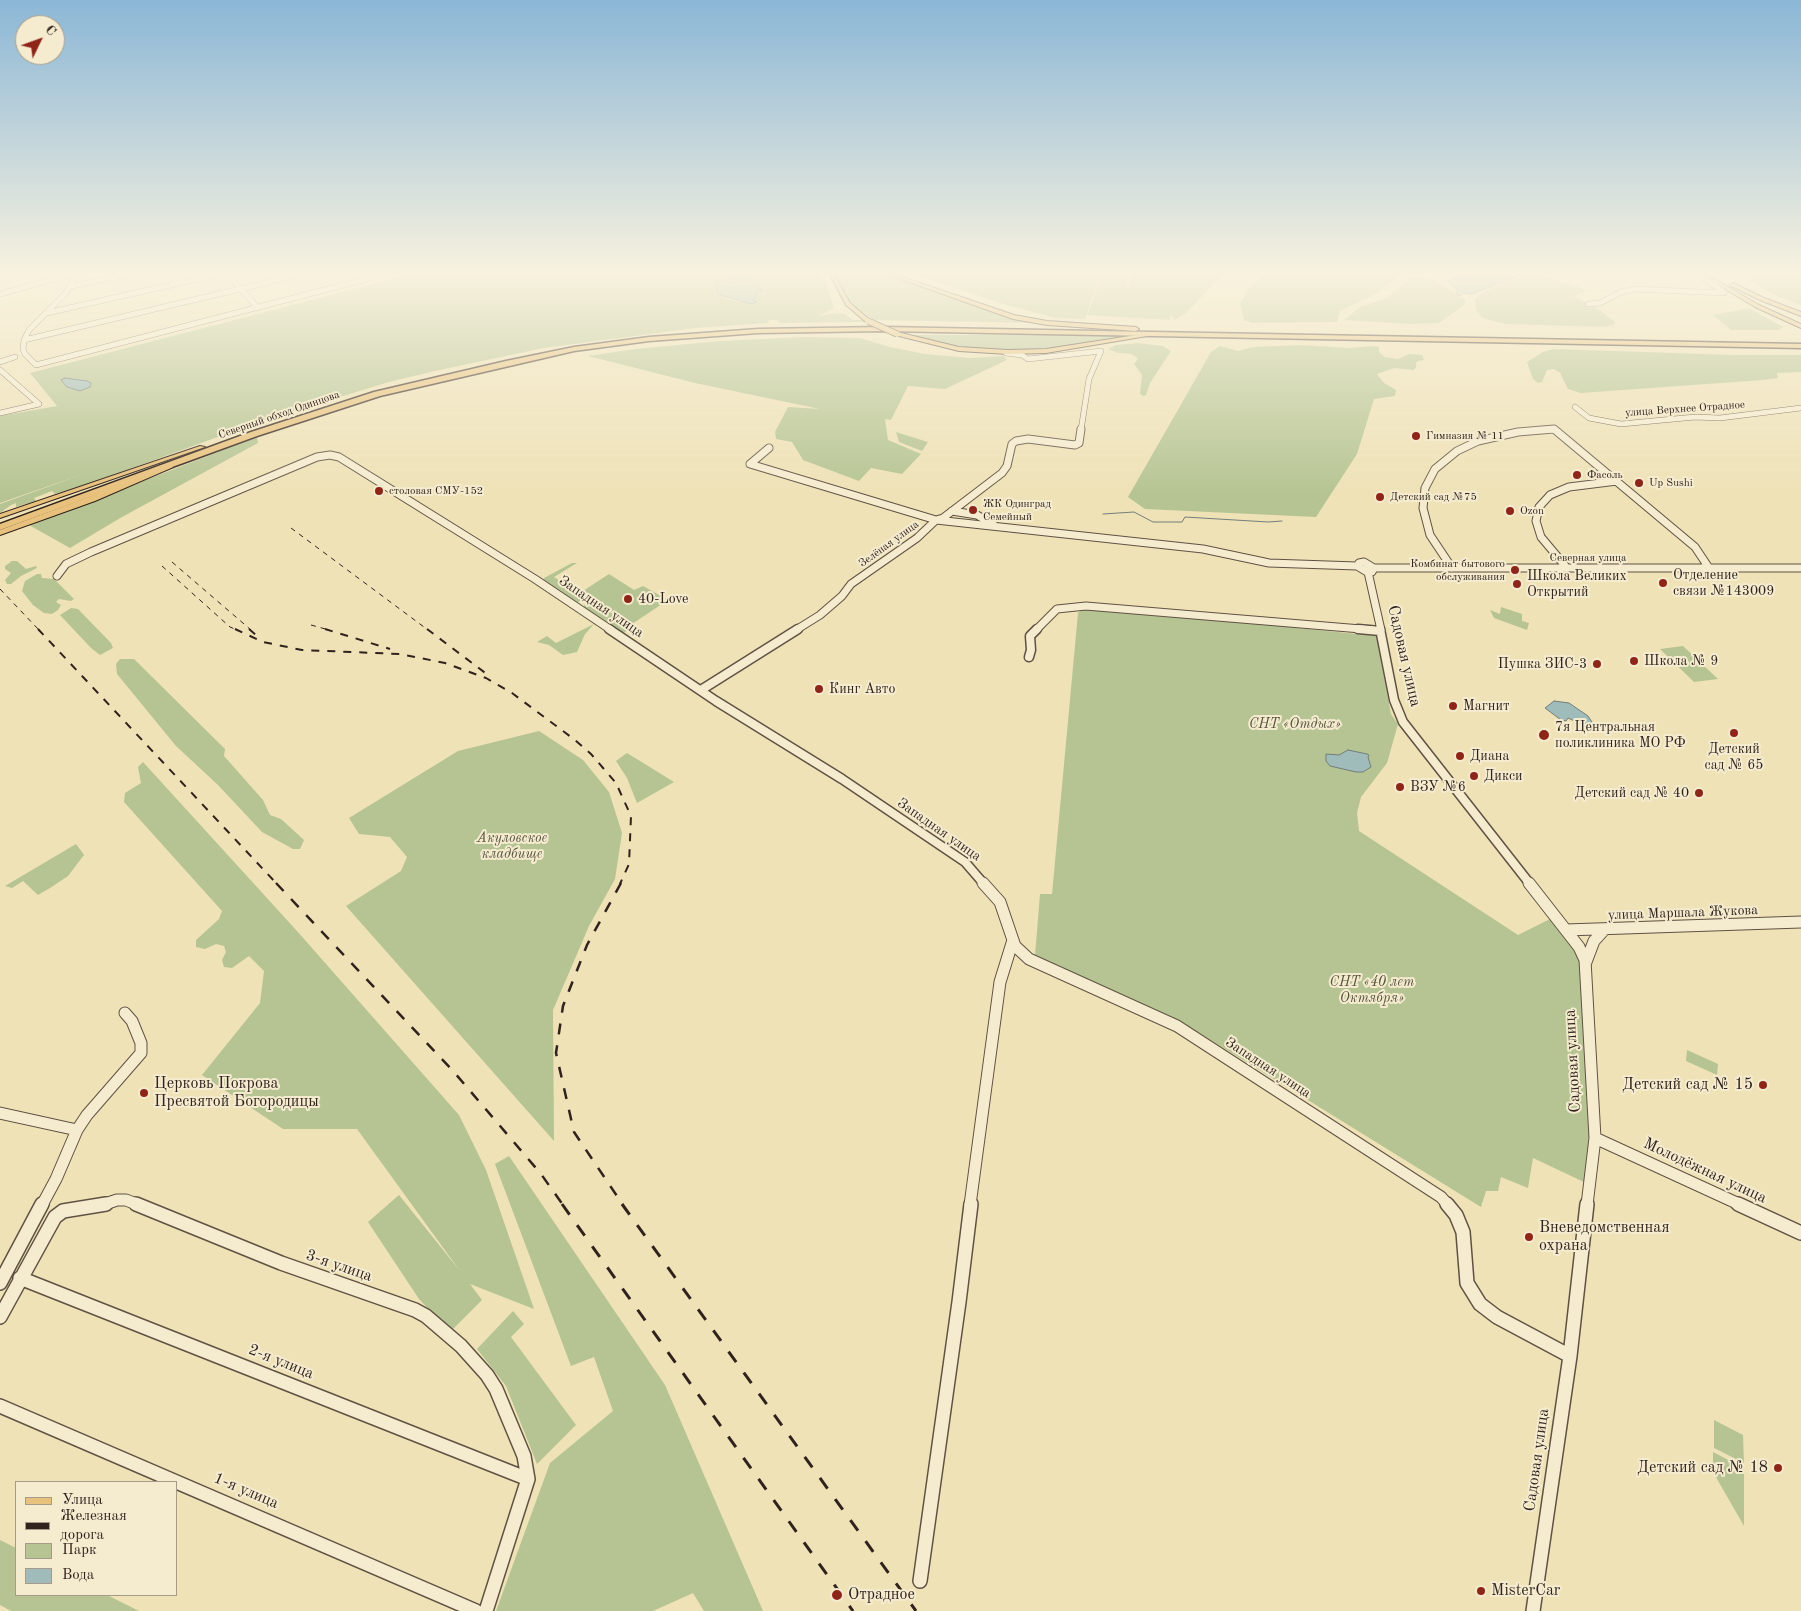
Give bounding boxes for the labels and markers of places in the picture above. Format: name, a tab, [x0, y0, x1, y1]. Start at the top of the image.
place label: Гимназия № 11	[1426, 429, 1504, 443]
marker: Гимназия № 11	[1410, 430, 1422, 442]
place label: Фасоль	[1587, 468, 1623, 482]
marker: Фасоль	[1571, 469, 1583, 481]
place label: Up Sushi	[1649, 476, 1693, 490]
marker: Up Sushi	[1633, 477, 1645, 489]
place label: столовая СМУ-152	[389, 484, 483, 498]
marker: столовая СМУ-152	[373, 485, 385, 497]
place label: Детский сад №75	[1390, 490, 1477, 504]
marker: Детский сад №75	[1374, 491, 1386, 503]
place label: ЖК Одинград Семейный	[983, 497, 1051, 523]
marker: ЖК Одинград Семейный	[967, 504, 979, 516]
place label: Ozon	[1520, 504, 1544, 518]
marker: Ozon	[1504, 505, 1516, 517]
place label: Комбинат бытового обслуживания	[1410, 557, 1505, 583]
marker: Комбинат бытового обслуживания	[1509, 564, 1521, 576]
place label: Отделение связи №143009	[1673, 567, 1774, 600]
place label: Школа Великих Открытий	[1527, 568, 1627, 600]
marker: Отделение связи №143009	[1657, 577, 1669, 589]
marker: Школа Великих Открытий	[1511, 578, 1523, 590]
place label: 40-Love	[638, 591, 688, 607]
marker: 40-Love	[622, 593, 634, 605]
place label: Школа № 9	[1644, 653, 1718, 669]
marker: Школа № 9	[1628, 655, 1640, 667]
place label: Пушка ЗИС-3	[1498, 656, 1587, 672]
marker: Пушка ЗИС-3	[1591, 658, 1603, 670]
place label: Кинг Авто	[829, 681, 895, 697]
marker: Кинг Авто	[813, 683, 825, 695]
place label: Магнит	[1463, 698, 1510, 714]
marker: Магнит	[1447, 700, 1459, 712]
place label: 7я Центральная поликлиника МО РФ	[1555, 719, 1686, 752]
marker: Детский сад № 65	[1728, 727, 1740, 739]
marker: 7я Центральная поликлиника МО РФ	[1537, 728, 1551, 742]
place label: Детский сад № 65	[1705, 741, 1763, 774]
place label: Диана	[1470, 748, 1509, 764]
marker: Диана	[1454, 750, 1466, 762]
place label: Дикси	[1484, 768, 1523, 784]
marker: Дикси	[1468, 770, 1480, 782]
place label: ВЗУ №6	[1410, 779, 1466, 795]
marker: ВЗУ №6	[1394, 781, 1406, 793]
place label: Детский сад № 40	[1575, 785, 1689, 801]
marker: Детский сад № 40	[1693, 787, 1705, 799]
place label: Церковь Покрова Пресвятой Богородицы	[154, 1074, 319, 1112]
place label: Детский сад № 15	[1622, 1075, 1753, 1095]
marker: Детский сад № 15	[1757, 1079, 1769, 1091]
marker: Церковь Покрова Пресвятой Богородицы	[138, 1087, 150, 1099]
place label: Вневедомственная охрана	[1539, 1218, 1670, 1256]
marker: Вневедомственная охрана	[1523, 1231, 1535, 1243]
place label: Детский сад № 18	[1637, 1458, 1768, 1478]
marker: Детский сад № 18	[1772, 1462, 1784, 1474]
place label: MisterCar	[1491, 1581, 1560, 1601]
place label: Отрадное	[848, 1585, 915, 1605]
marker: MisterCar	[1475, 1585, 1487, 1597]
marker: Отрадное	[830, 1588, 844, 1602]

